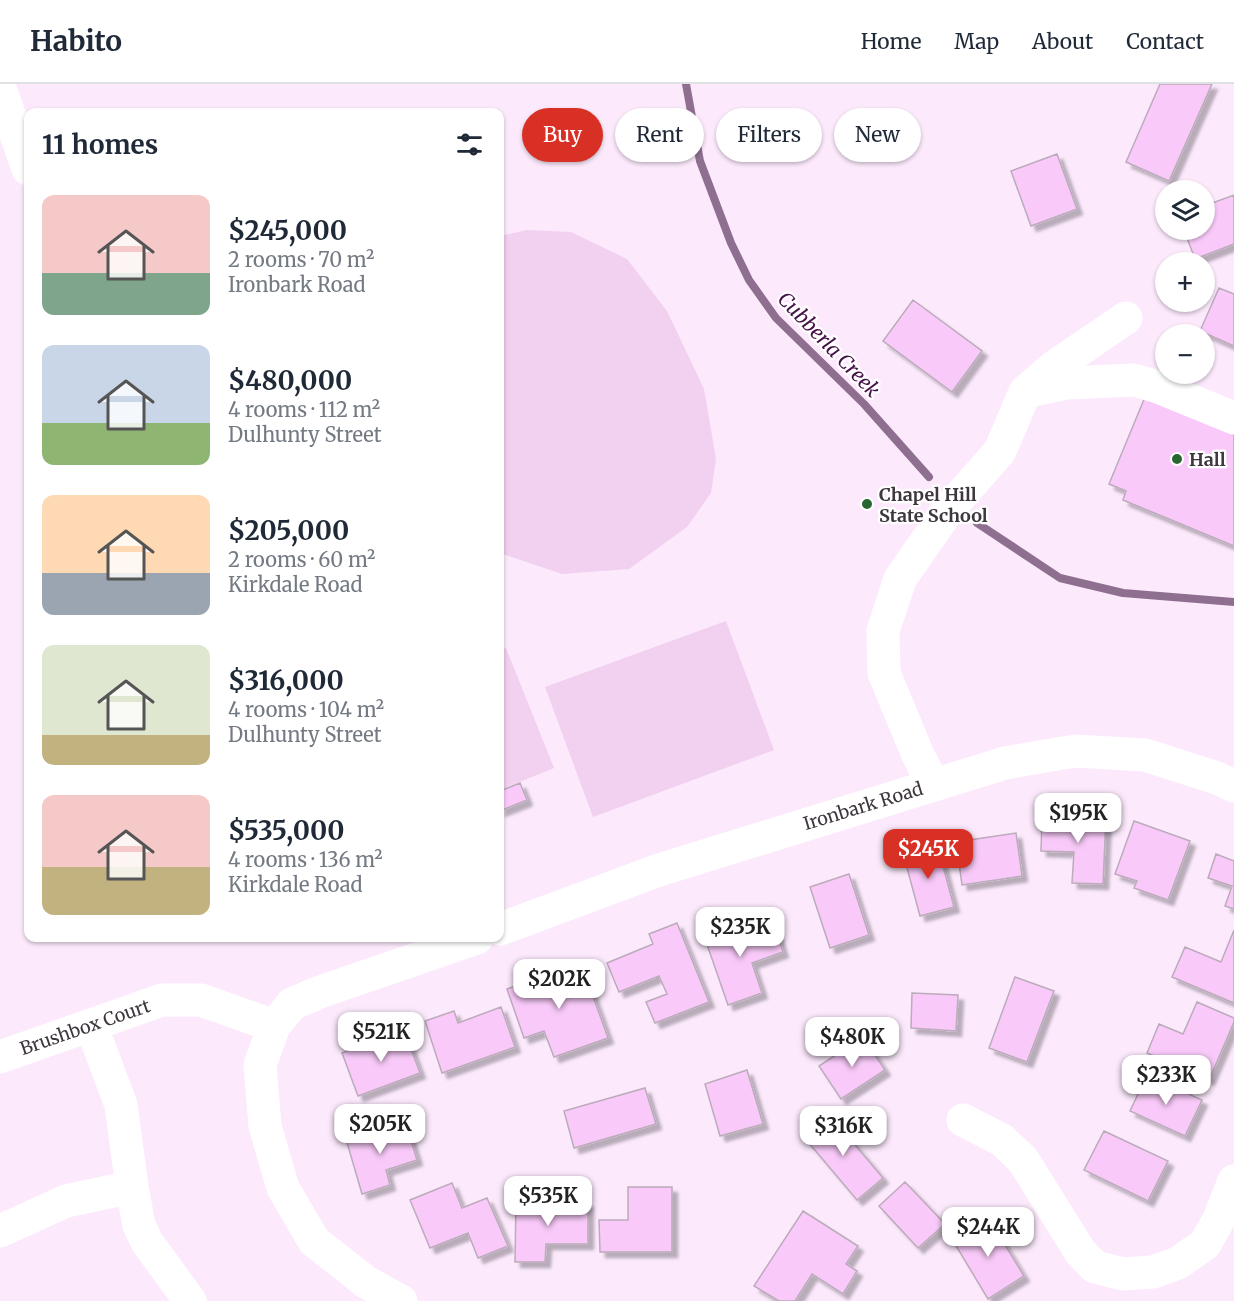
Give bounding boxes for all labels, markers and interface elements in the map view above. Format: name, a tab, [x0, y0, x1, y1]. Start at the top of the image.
text: Habito	[30, 23, 122, 59]
text: Home	[861, 28, 921, 55]
text: Map	[954, 28, 999, 55]
text: About	[1032, 28, 1093, 55]
text: Contact	[1126, 28, 1204, 55]
chip: Buy	[522, 108, 603, 162]
chip: Rent	[615, 108, 704, 162]
chip: Filters	[716, 108, 822, 162]
chip: New	[834, 108, 921, 162]
text: 11 homes	[42, 128, 158, 161]
icon: filters	[453, 128, 486, 161]
map controls	[1155, 180, 1215, 384]
button: layers	[1155, 180, 1215, 240]
text: $245,000	[228, 214, 347, 247]
icon: home	[90, 219, 162, 291]
text: 2 rooms · 70 m²	[228, 247, 374, 272]
button: +	[1155, 252, 1215, 312]
text: Ironbark Road	[228, 272, 366, 297]
water label: Cubberla Creek	[773, 286, 885, 402]
button: −	[1155, 324, 1215, 384]
text: $480,000	[228, 364, 352, 397]
icon: home	[90, 369, 162, 441]
text: 4 rooms · 112 m²	[228, 397, 380, 422]
text: Dulhunty Street	[228, 422, 382, 447]
place label: Hall	[1189, 448, 1226, 471]
marker: Hall	[1170, 452, 1184, 466]
place label: Chapel Hill State School	[879, 483, 988, 527]
marker: Chapel Hill State School	[860, 497, 874, 511]
text: $205,000	[228, 514, 349, 547]
icon: home	[90, 519, 162, 591]
text: 2 rooms · 60 m²	[228, 547, 375, 572]
text: Kirkdale Road	[228, 572, 363, 597]
text: $316,000	[228, 664, 344, 697]
icon: home	[90, 669, 162, 741]
text: 4 rooms · 104 m²	[228, 697, 384, 722]
text: Dulhunty Street	[228, 722, 382, 747]
street label: Ironbark Road	[800, 777, 926, 835]
pin: $195K	[1036, 793, 1120, 844]
text: $195K	[1048, 800, 1108, 825]
text: $535,000	[228, 814, 345, 847]
icon: home	[90, 819, 162, 891]
pin: $245K	[886, 829, 970, 880]
text: $245K	[897, 836, 959, 861]
text: 4 rooms · 136 m²	[228, 847, 383, 872]
text: Kirkdale Road	[228, 872, 363, 897]
pin: $235K	[698, 907, 782, 958]
text: $235K	[710, 914, 770, 939]
pin: $202K	[517, 959, 601, 1010]
text: $202K	[527, 966, 591, 991]
street label: Brushbox Court	[17, 994, 153, 1060]
pin: $521K	[339, 1012, 423, 1063]
pin: $480K	[810, 1017, 894, 1068]
text: $521K	[352, 1019, 410, 1044]
text: $480K	[819, 1024, 885, 1049]
pin: $233K	[1124, 1055, 1208, 1106]
text: $233K	[1136, 1062, 1196, 1087]
pin: $205K	[338, 1104, 422, 1155]
pin: $316K	[801, 1106, 885, 1157]
text: $205K	[348, 1111, 412, 1136]
text: $316K	[814, 1113, 872, 1138]
pin: $535K	[506, 1176, 590, 1227]
text: $535K	[518, 1183, 578, 1208]
pin: $244K	[946, 1207, 1030, 1258]
text: $244K	[956, 1214, 1020, 1239]

